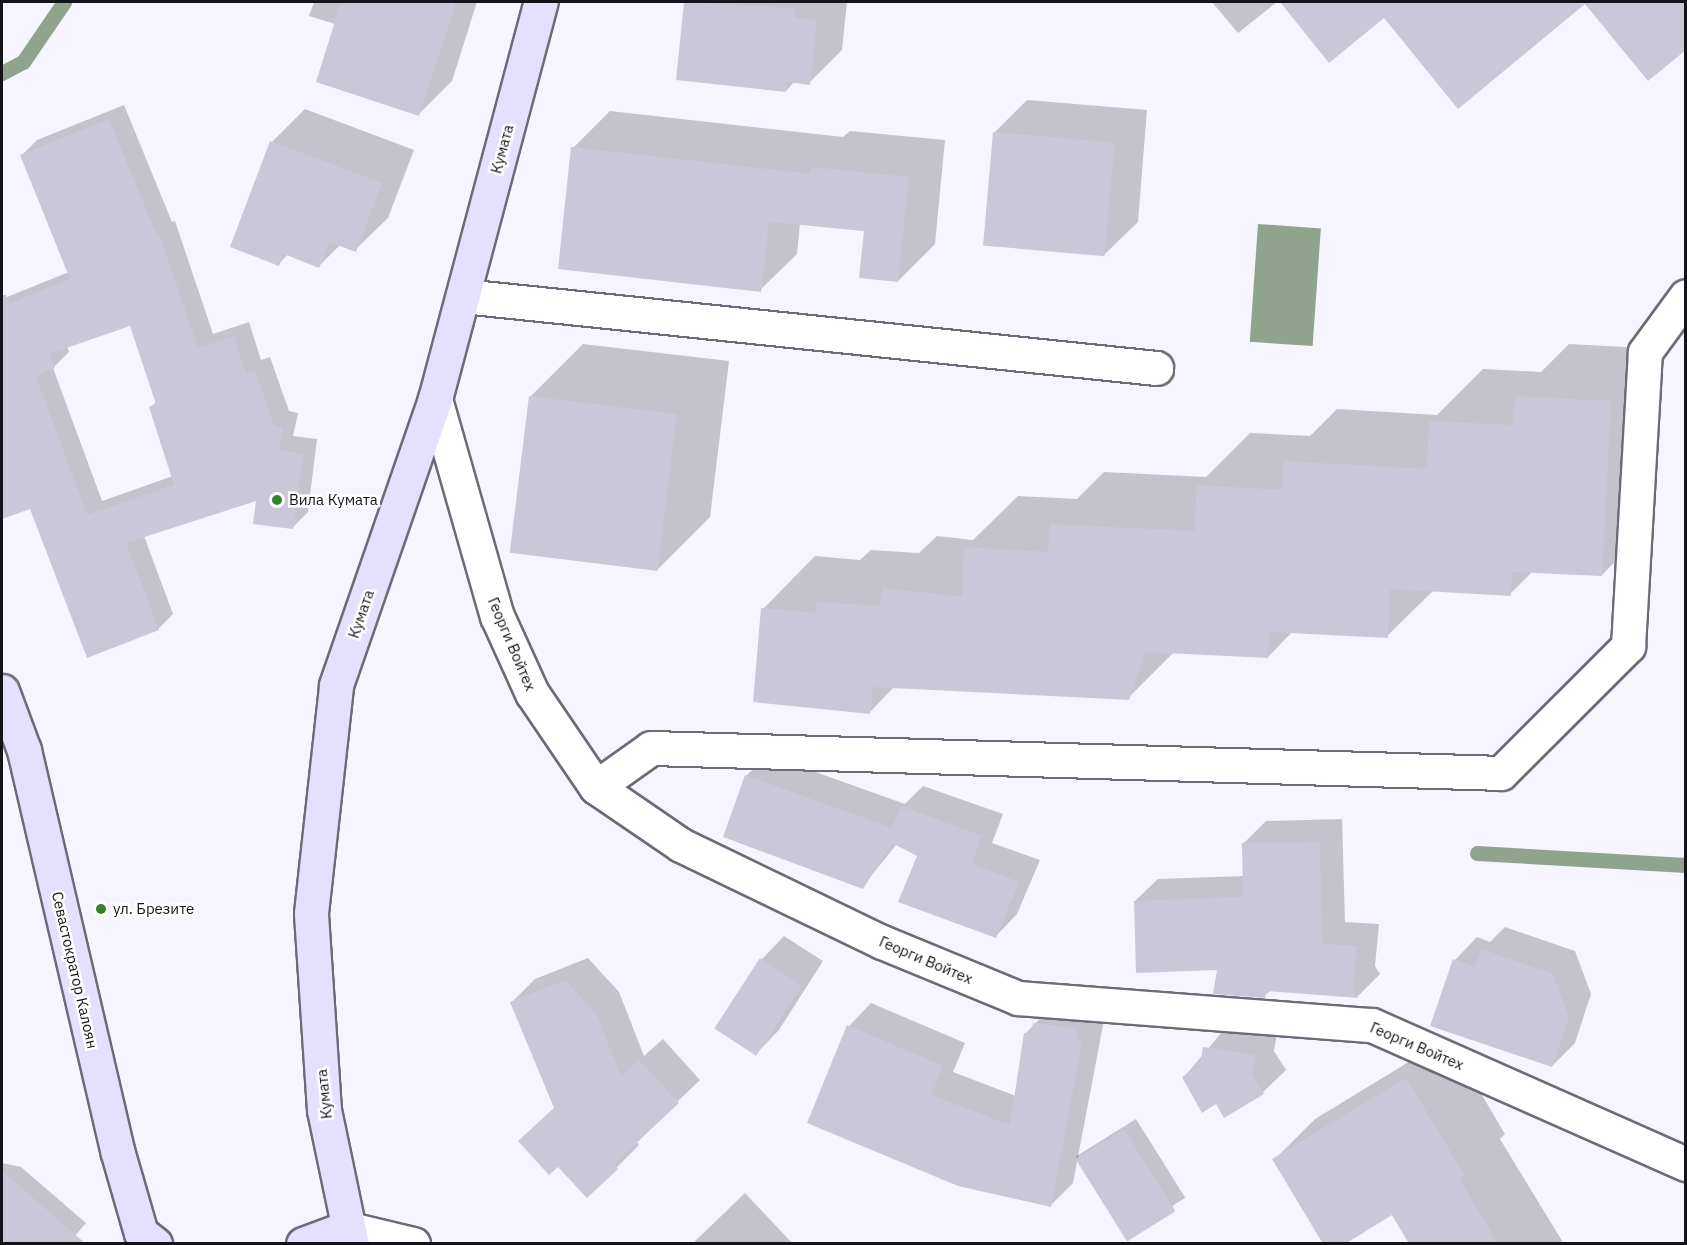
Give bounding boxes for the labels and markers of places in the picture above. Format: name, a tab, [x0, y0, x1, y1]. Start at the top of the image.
place label: Вила Кумата	[289, 491, 378, 509]
marker: Вила Кумата	[270, 493, 284, 507]
place label: ул. Брезите	[113, 900, 194, 918]
marker: ул. Брезите	[94, 902, 108, 916]

